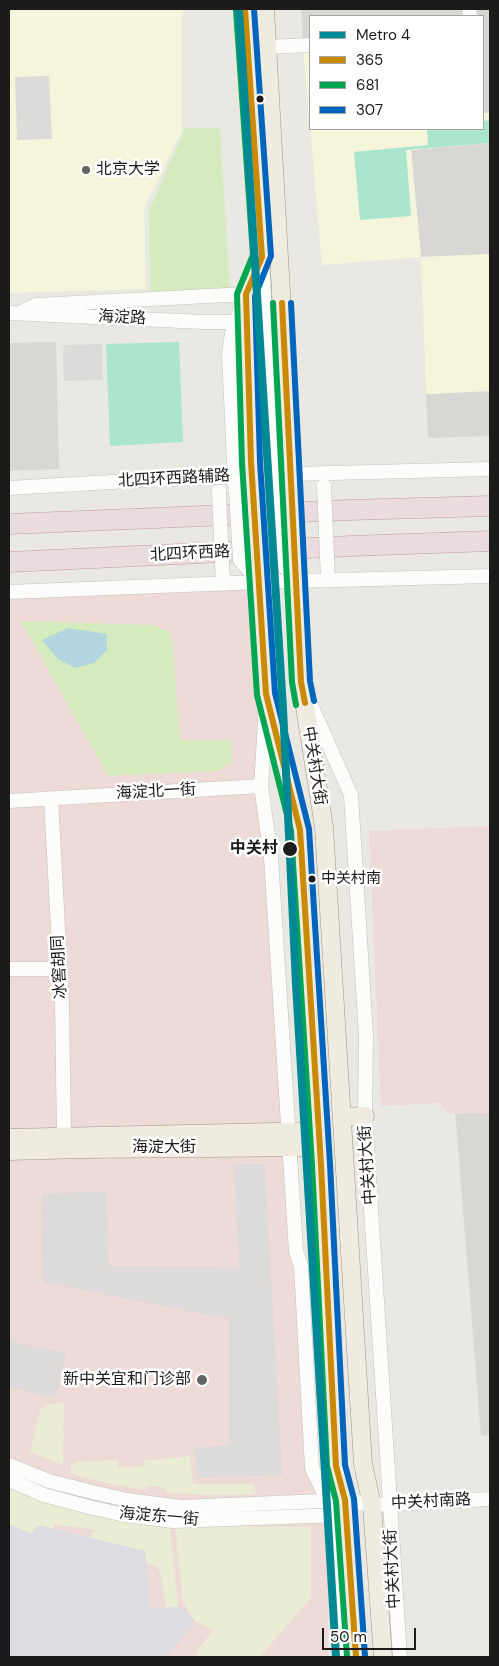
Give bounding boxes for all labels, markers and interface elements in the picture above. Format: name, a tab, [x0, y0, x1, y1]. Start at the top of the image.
legend	[309, 15, 484, 130]
text: Metro 4	[356, 25, 410, 45]
text: 365	[356, 50, 383, 70]
text: 681	[356, 75, 379, 95]
unlabelled marker	[255, 94, 265, 104]
text: 307	[356, 100, 383, 120]
place label: 北京大学	[96, 160, 160, 180]
marker: 北京大学	[80, 164, 92, 176]
street label: 海淀路	[98, 307, 146, 329]
street label: 北四环西路辅路	[118, 466, 230, 492]
street label: 北四环西路	[150, 542, 230, 566]
street label: 中关村大街	[298, 725, 330, 807]
street label: 海淀北一街	[116, 780, 196, 804]
place label: 中关村	[230, 839, 278, 859]
marker: 中关村	[281, 840, 299, 858]
place label: 中关村南	[321, 870, 381, 888]
marker: 中关村南	[307, 874, 317, 884]
street label: 冰窖胡同	[49, 935, 71, 999]
street label: 中关村大街	[356, 1124, 380, 1206]
street label: 海淀大街	[132, 1138, 196, 1158]
place label: 新中关宜和门诊部	[63, 1370, 191, 1390]
marker: 新中关宜和门诊部	[195, 1373, 209, 1387]
street label: 中关村南路	[391, 1490, 471, 1514]
street label: 海淀东一街	[118, 1504, 200, 1530]
street label: 中关村大街	[381, 1529, 405, 1609]
scale bar	[324, 1618, 418, 1650]
text: 50 m	[330, 1627, 367, 1647]

